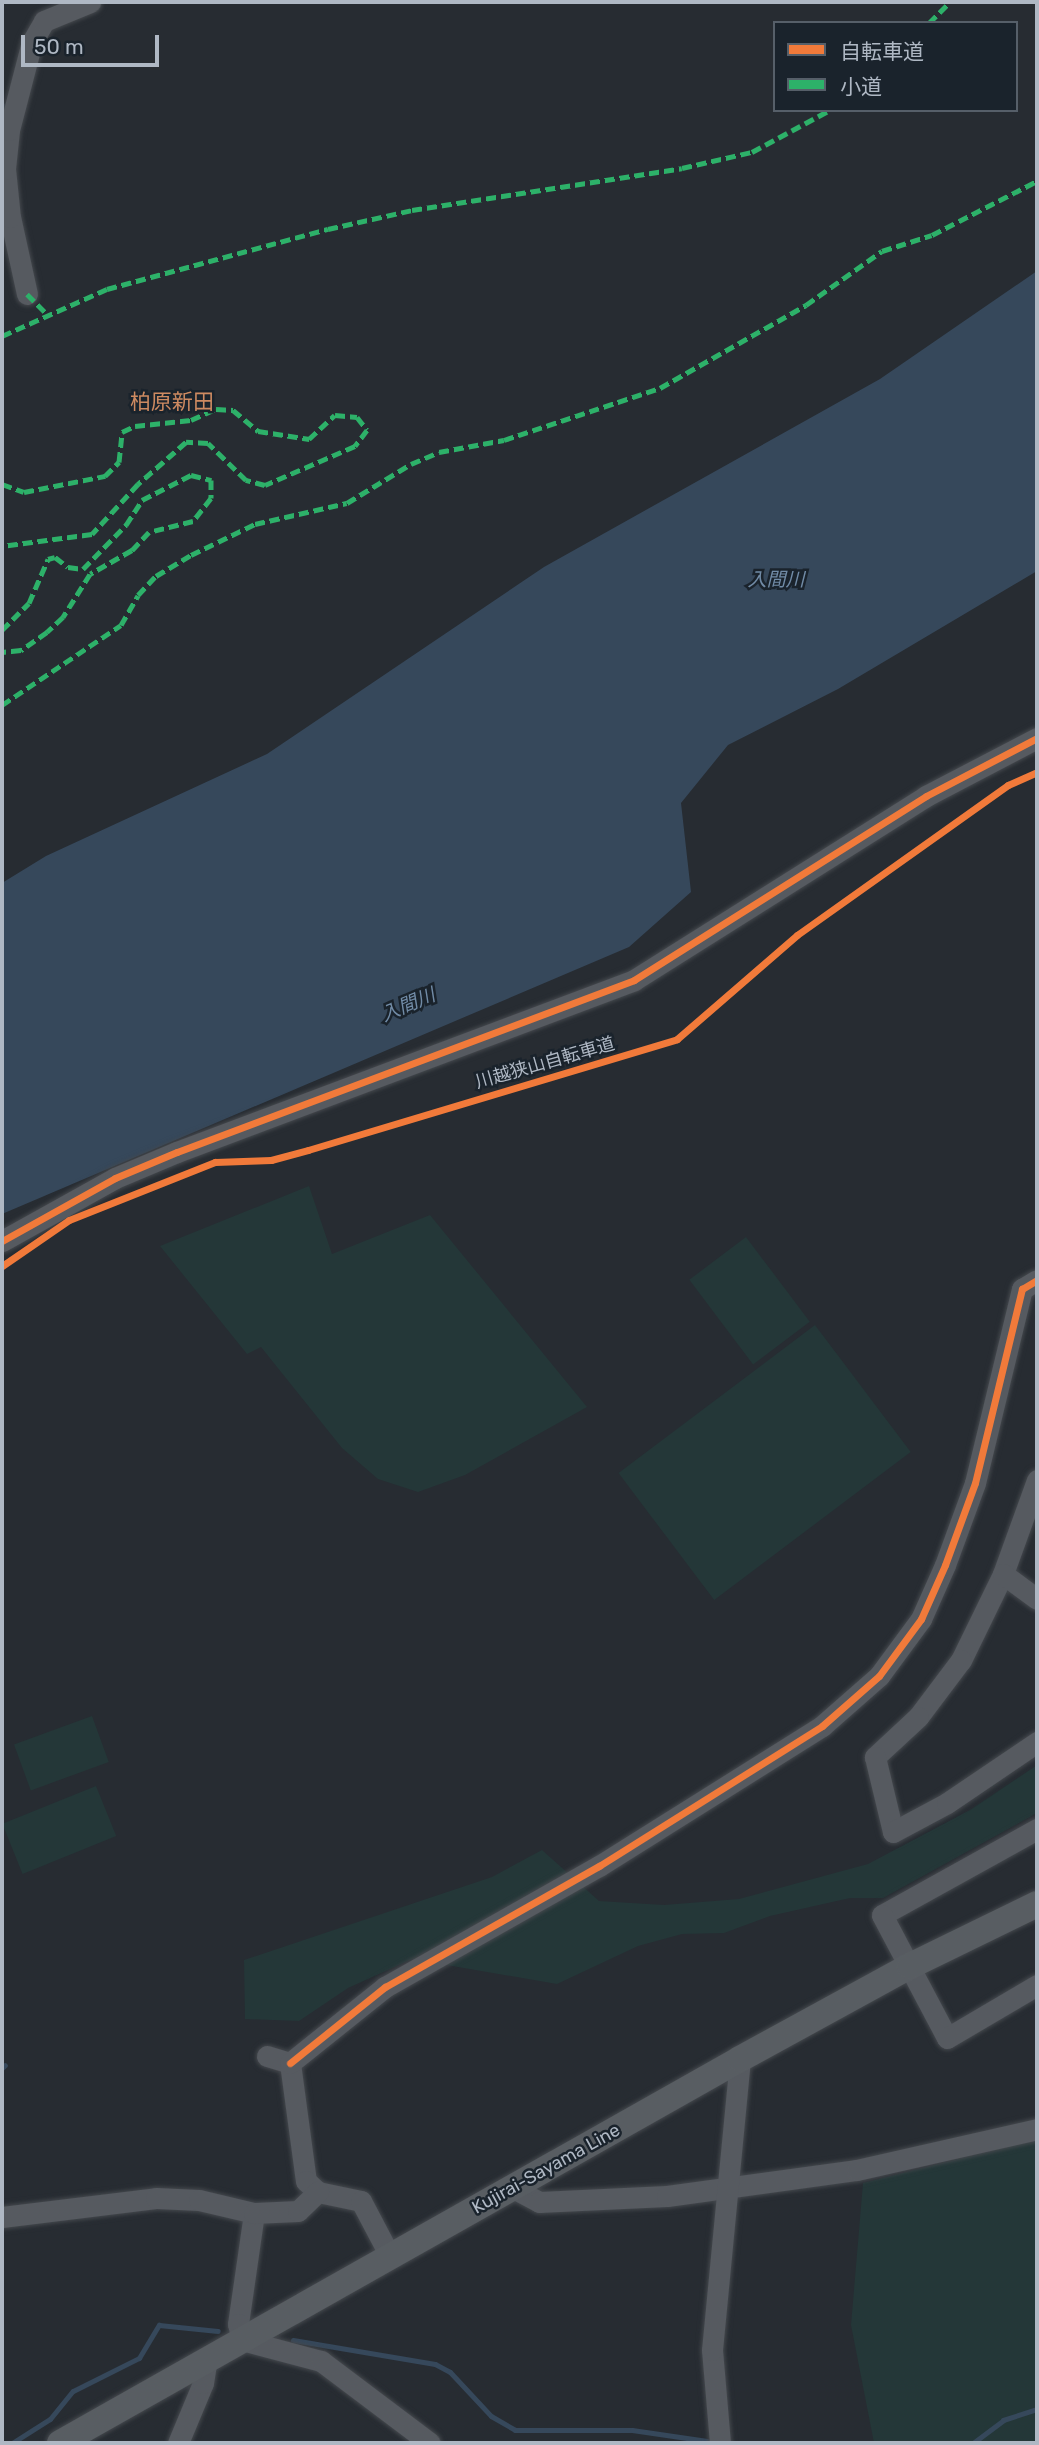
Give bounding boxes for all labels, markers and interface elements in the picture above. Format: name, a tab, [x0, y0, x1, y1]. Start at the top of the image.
scale bar	[24, 21, 163, 65]
legend	[773, 21, 1018, 112]
text: 50 m	[34, 34, 84, 59]
text: 自転車道	[840, 39, 924, 64]
text: 小道	[840, 74, 882, 99]
district label: 柏原新田	[130, 389, 214, 415]
water label: 入間川	[748, 569, 804, 591]
water label: 入間川	[377, 983, 439, 1027]
street label: 川越狭山自転車道	[473, 1033, 617, 1093]
street label: Kujirai-Sayama Line	[468, 2119, 624, 2219]

